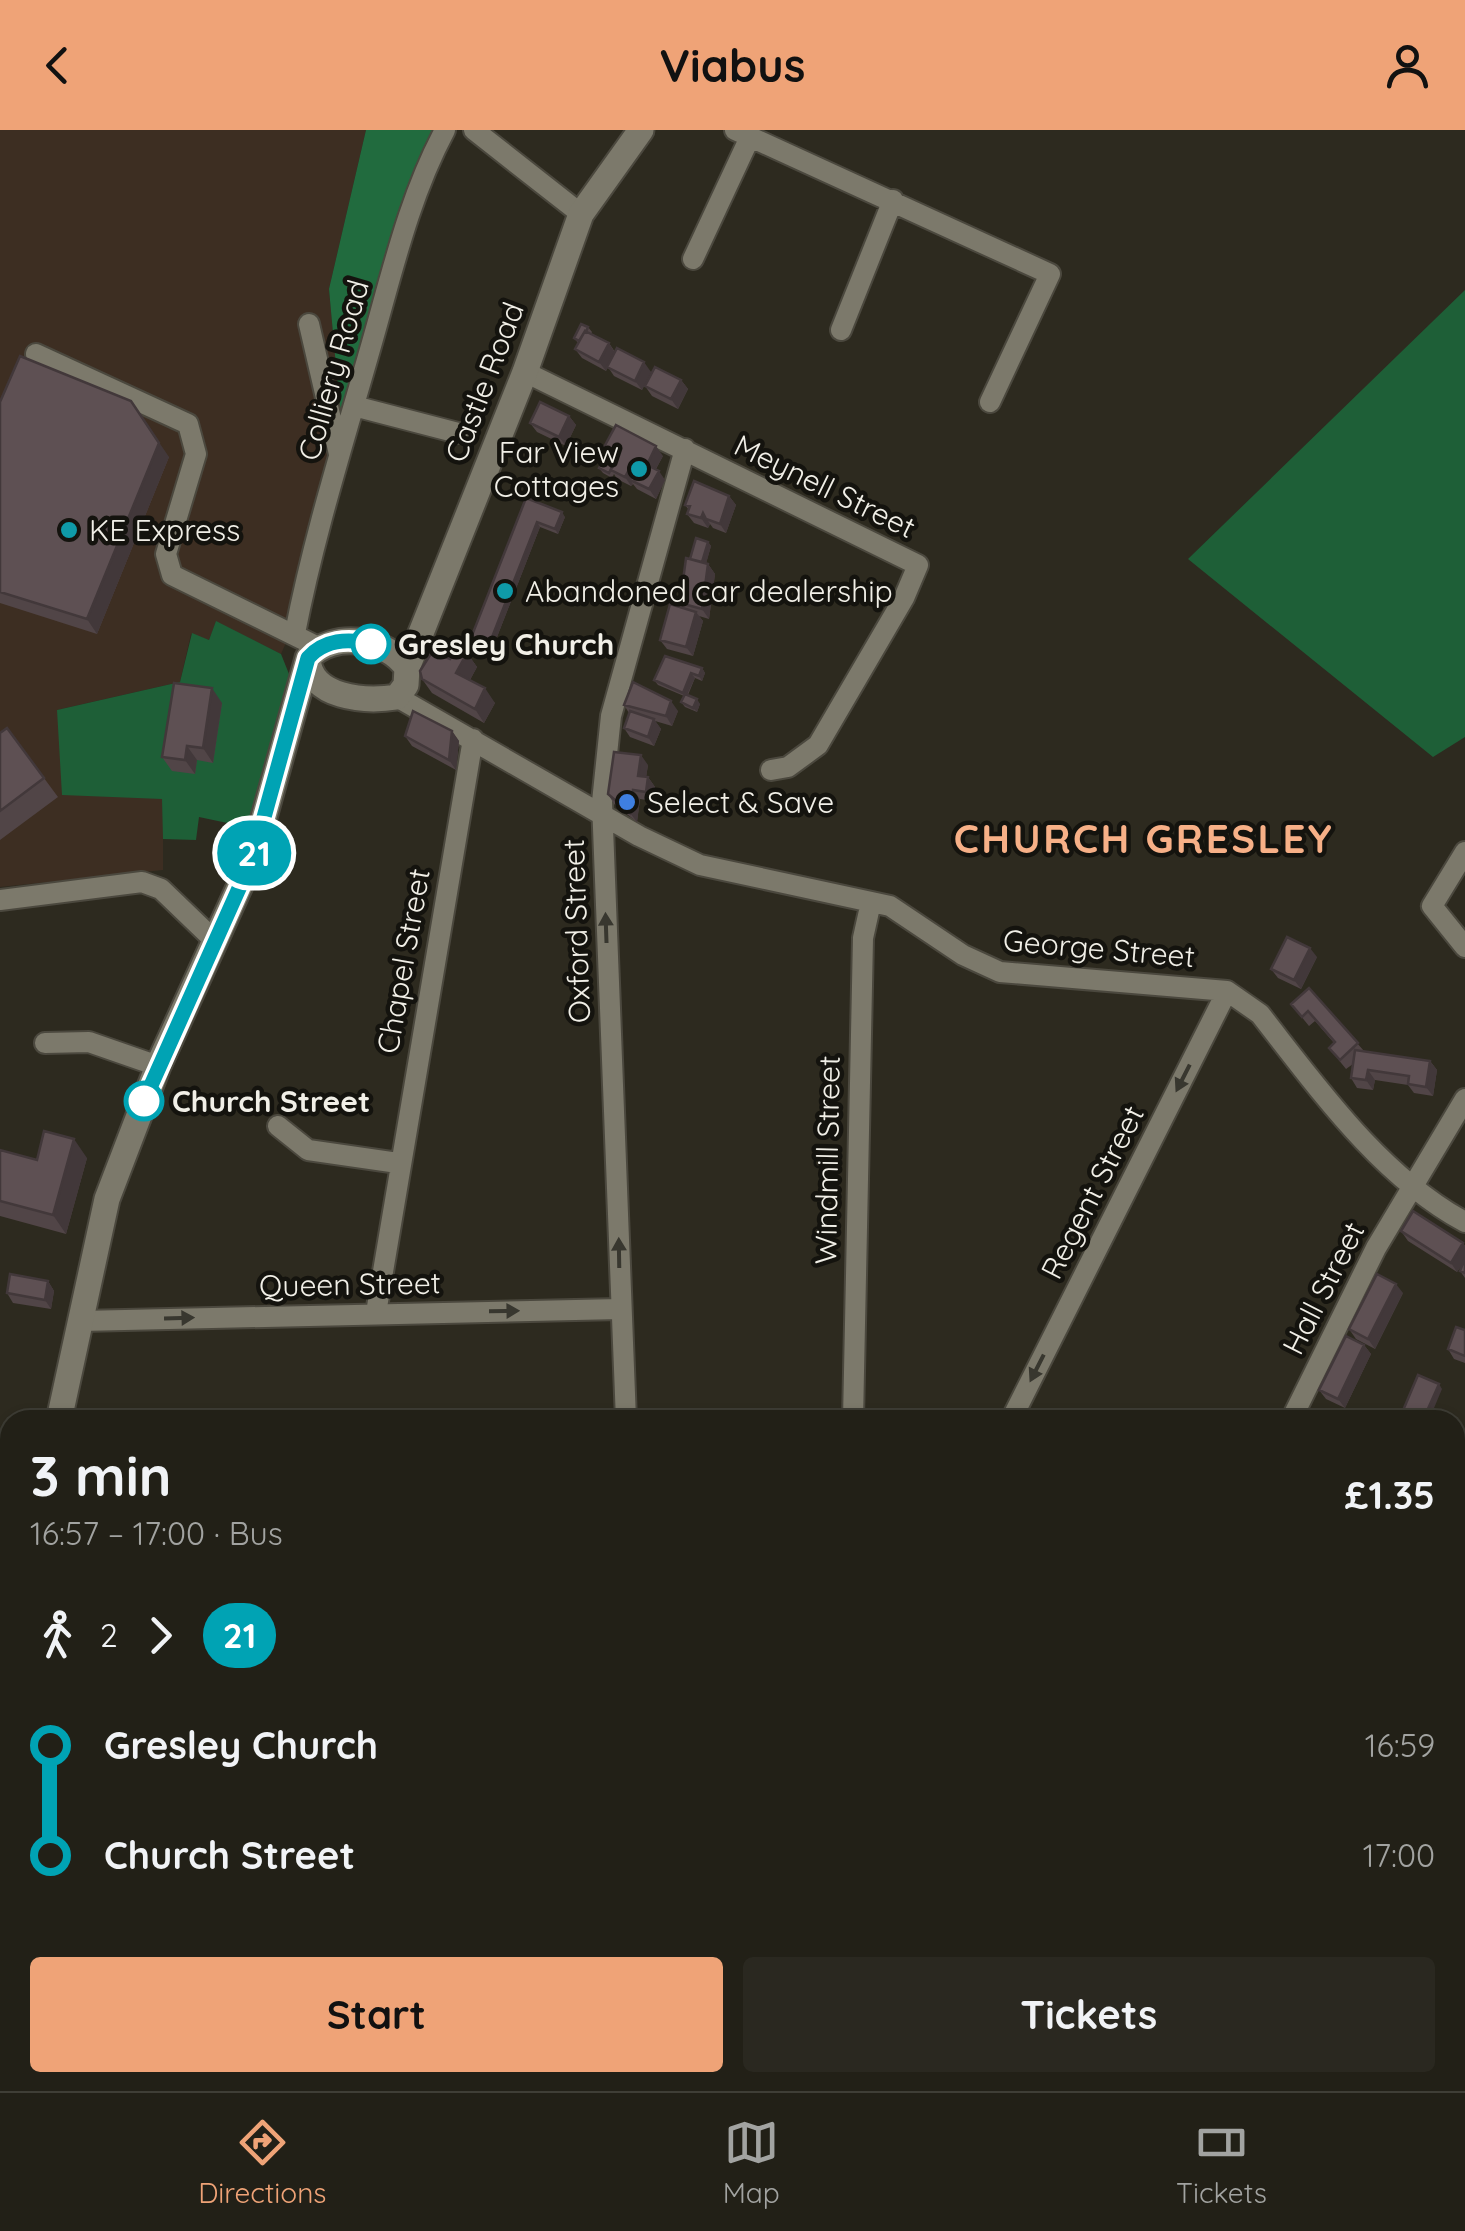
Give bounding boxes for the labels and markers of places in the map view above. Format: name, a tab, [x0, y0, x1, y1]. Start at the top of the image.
place label: Far View Cottages	[494, 433, 619, 505]
marker: Far View Cottages	[628, 458, 650, 480]
place label: KE Express	[89, 511, 240, 549]
marker: KE Express	[58, 519, 80, 541]
place label: Abandoned car dealership	[525, 572, 893, 610]
marker: Abandoned car dealership	[494, 580, 516, 602]
marker: Gresley Church	[352, 625, 390, 663]
place label: Gresley Church	[398, 625, 614, 663]
place label: Select & Save	[647, 783, 834, 821]
marker: Select & Save	[616, 791, 638, 813]
marker: Church Street	[125, 1082, 163, 1120]
place label: Church Street	[172, 1082, 370, 1120]

